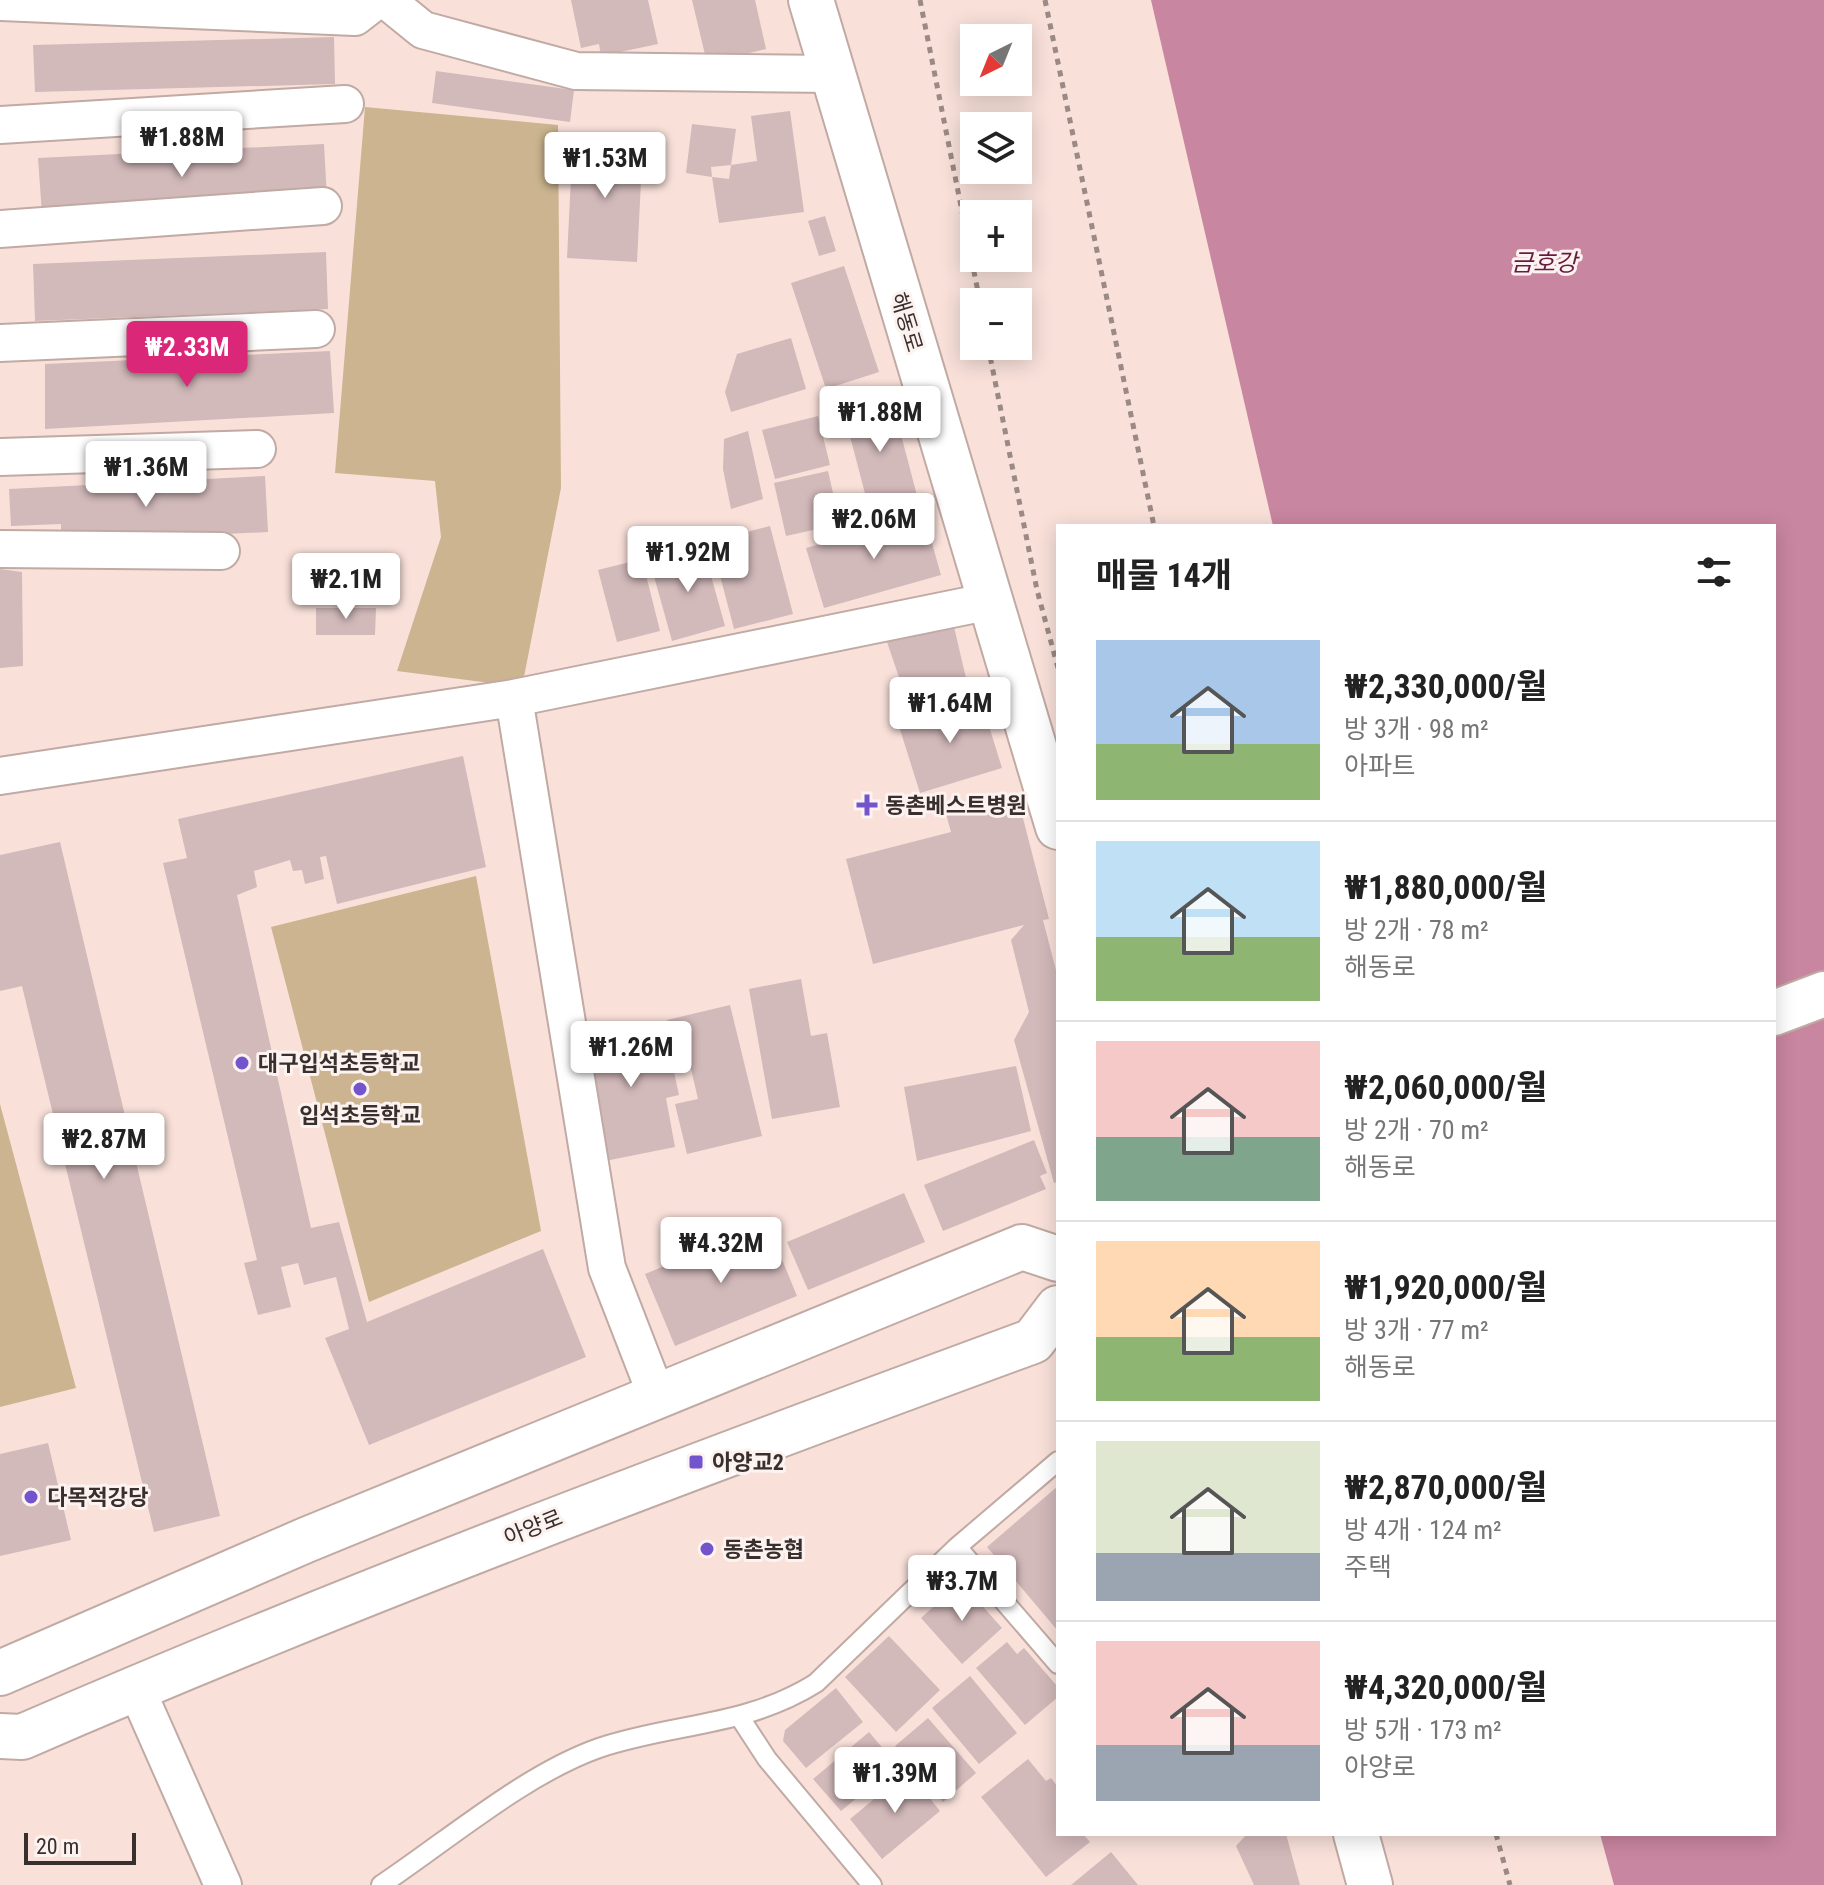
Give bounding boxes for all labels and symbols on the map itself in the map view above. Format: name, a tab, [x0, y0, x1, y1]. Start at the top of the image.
north arrow	[960, 24, 1032, 96]
pin: ₩1.88M	[117, 111, 247, 179]
pin: ₩1.53M	[540, 132, 670, 200]
water label: 금호강	[1511, 249, 1580, 277]
street label: 해동로	[886, 289, 927, 355]
pin: ₩2.33M	[122, 321, 252, 389]
pin: ₩1.88M	[815, 386, 945, 454]
pin: ₩1.36M	[81, 441, 211, 509]
pin: ₩2.06M	[809, 493, 939, 561]
pin: ₩1.92M	[623, 526, 753, 594]
pin: ₩2.1M	[290, 553, 402, 621]
pin: ₩1.64M	[885, 677, 1015, 745]
place label: 동촌베스트병원	[885, 793, 1027, 818]
marker: 동촌베스트병원	[856, 794, 878, 816]
pin: ₩1.26M	[566, 1021, 696, 1089]
place label: 대구입석초등학교	[258, 1051, 420, 1076]
marker: 대구입석초등학교	[233, 1054, 251, 1072]
marker: 입석초등학교	[351, 1080, 369, 1098]
place label: 입석초등학교	[299, 1103, 421, 1128]
pin: ₩2.87M	[39, 1113, 169, 1181]
pin: ₩4.32M	[656, 1217, 786, 1285]
place label: 아양교2	[712, 1450, 784, 1475]
marker: 아양교2	[687, 1453, 705, 1471]
place label: 다목적강당	[47, 1485, 148, 1510]
marker: 다목적강당	[22, 1488, 40, 1506]
street label: 아양로	[500, 1504, 566, 1550]
place label: 동촌농협	[723, 1537, 804, 1562]
marker: 동촌농협	[698, 1540, 716, 1558]
pin: ₩3.7M	[906, 1555, 1018, 1623]
pin: ₩1.39M	[830, 1747, 960, 1815]
scale bar	[24, 1829, 136, 1865]

